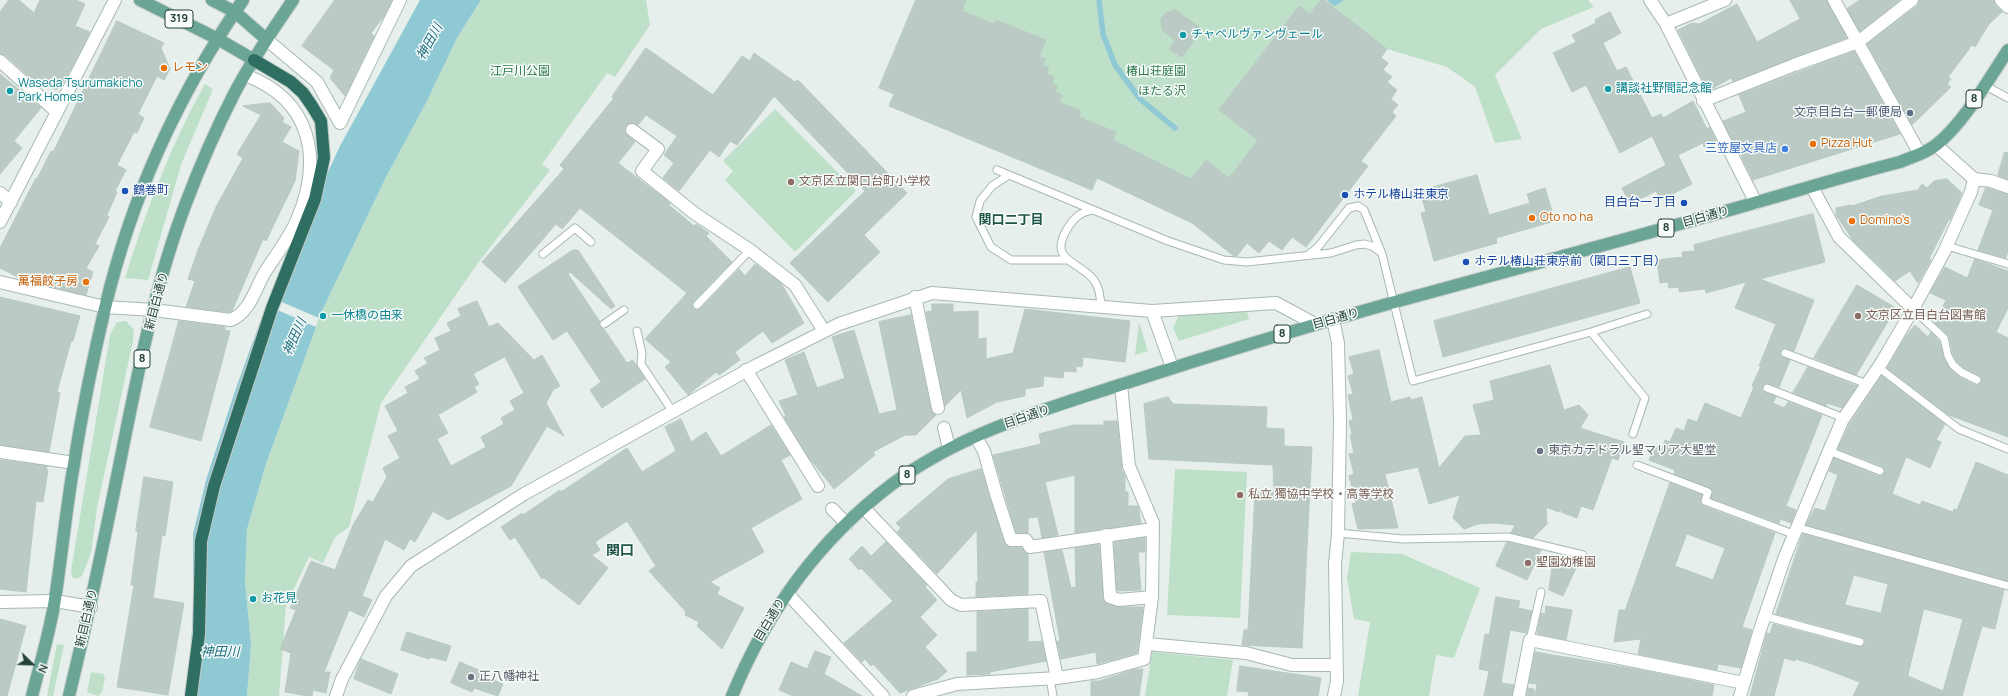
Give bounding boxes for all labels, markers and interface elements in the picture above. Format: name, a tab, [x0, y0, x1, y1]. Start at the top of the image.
road number: 319	[165, 10, 193, 28]
water label: 神田川	[414, 21, 446, 63]
place label: チャペルヴァンヴェール	[1191, 28, 1323, 42]
marker: チャペルヴァンヴェール	[1178, 30, 1188, 40]
place label: レモン	[172, 61, 208, 75]
marker: レモン	[159, 63, 169, 73]
park label: 江戸川公園	[490, 65, 550, 79]
park label: 椿山荘庭園	[1126, 65, 1186, 79]
place label: Waseda Tsurumakicho Park Homes	[18, 77, 143, 105]
place label: 講談社野間記念館	[1616, 82, 1712, 96]
marker: 講談社野間記念館	[1603, 84, 1613, 94]
park label: ほたる沢	[1138, 85, 1186, 99]
marker: Waseda Tsurumakicho Park Homes	[5, 86, 15, 96]
road number: 8	[1966, 90, 1982, 108]
place label: 文京目白台一郵便局	[1794, 106, 1902, 120]
marker: 文京目白台一郵便局	[1905, 108, 1915, 118]
place label: Pizza Hut	[1821, 137, 1873, 151]
marker: Pizza Hut	[1808, 139, 1818, 149]
place label: 三笠屋文具店	[1705, 142, 1777, 156]
marker: 三笠屋文具店	[1780, 144, 1790, 154]
place label: 文京区立関口台町小学校	[799, 175, 931, 189]
marker: 文京区立関口台町小学校	[786, 177, 796, 187]
place label: 鶴巻町	[133, 184, 169, 198]
marker: 鶴巻町	[120, 186, 130, 196]
place label: ホテル椿山荘東京	[1353, 188, 1449, 202]
marker: ホテル椿山荘東京	[1340, 190, 1350, 200]
place label: 目白台一丁目	[1604, 196, 1676, 210]
marker: 目白台一丁目	[1679, 198, 1689, 208]
street label: 目白通り	[1681, 203, 1731, 231]
place label: Oto no ha	[1540, 211, 1593, 225]
district label: 関口二丁目	[979, 212, 1043, 228]
marker: Oto no ha	[1527, 213, 1537, 223]
place label: Domino's	[1860, 214, 1910, 228]
marker: Domino's	[1847, 216, 1857, 226]
road number: 8	[1658, 219, 1674, 237]
place label: ホテル椿山荘東京前（関口三丁目）	[1474, 255, 1666, 269]
marker: ホテル椿山荘東京前（関口三丁目）	[1461, 257, 1471, 267]
street label: 新目白通り	[142, 270, 172, 332]
place label: 萬福餃子房	[18, 275, 78, 289]
marker: 萬福餃子房	[81, 277, 91, 287]
street label: 目白通り	[1311, 305, 1361, 333]
place label: 一休橋の由来	[331, 309, 403, 323]
place label: 文京区立目白台図書館	[1866, 309, 1986, 323]
marker: 一休橋の由来	[318, 311, 328, 321]
marker: 文京区立目白台図書館	[1853, 311, 1863, 321]
water label: 神田川	[280, 316, 310, 358]
road number: 8	[1274, 325, 1290, 343]
road number: 8	[134, 350, 150, 368]
street label: 目白通り	[1002, 402, 1052, 432]
place label: 東京カテドラル聖マリア大聖堂	[1548, 444, 1716, 458]
marker: 東京カテドラル聖マリア大聖堂	[1535, 446, 1545, 456]
road number: 8	[899, 466, 915, 484]
place label: 私立 獨協中学校・高等学校	[1248, 488, 1394, 502]
marker: 私立 獨協中学校・高等学校	[1235, 490, 1245, 500]
district label: 関口	[606, 543, 634, 559]
place label: 聖園幼稚園	[1536, 556, 1596, 570]
marker: 聖園幼稚園	[1523, 558, 1533, 568]
street label: 新目白通り	[73, 587, 101, 649]
place label: お花見	[261, 592, 297, 606]
marker: お花見	[248, 594, 258, 604]
street label: 目白通り	[751, 596, 789, 644]
north arrow	[12, 644, 52, 684]
water label: 神田川	[201, 644, 239, 660]
text: N	[35, 662, 52, 675]
place label: 正八幡神社	[479, 670, 539, 684]
marker: 正八幡神社	[466, 672, 476, 682]

